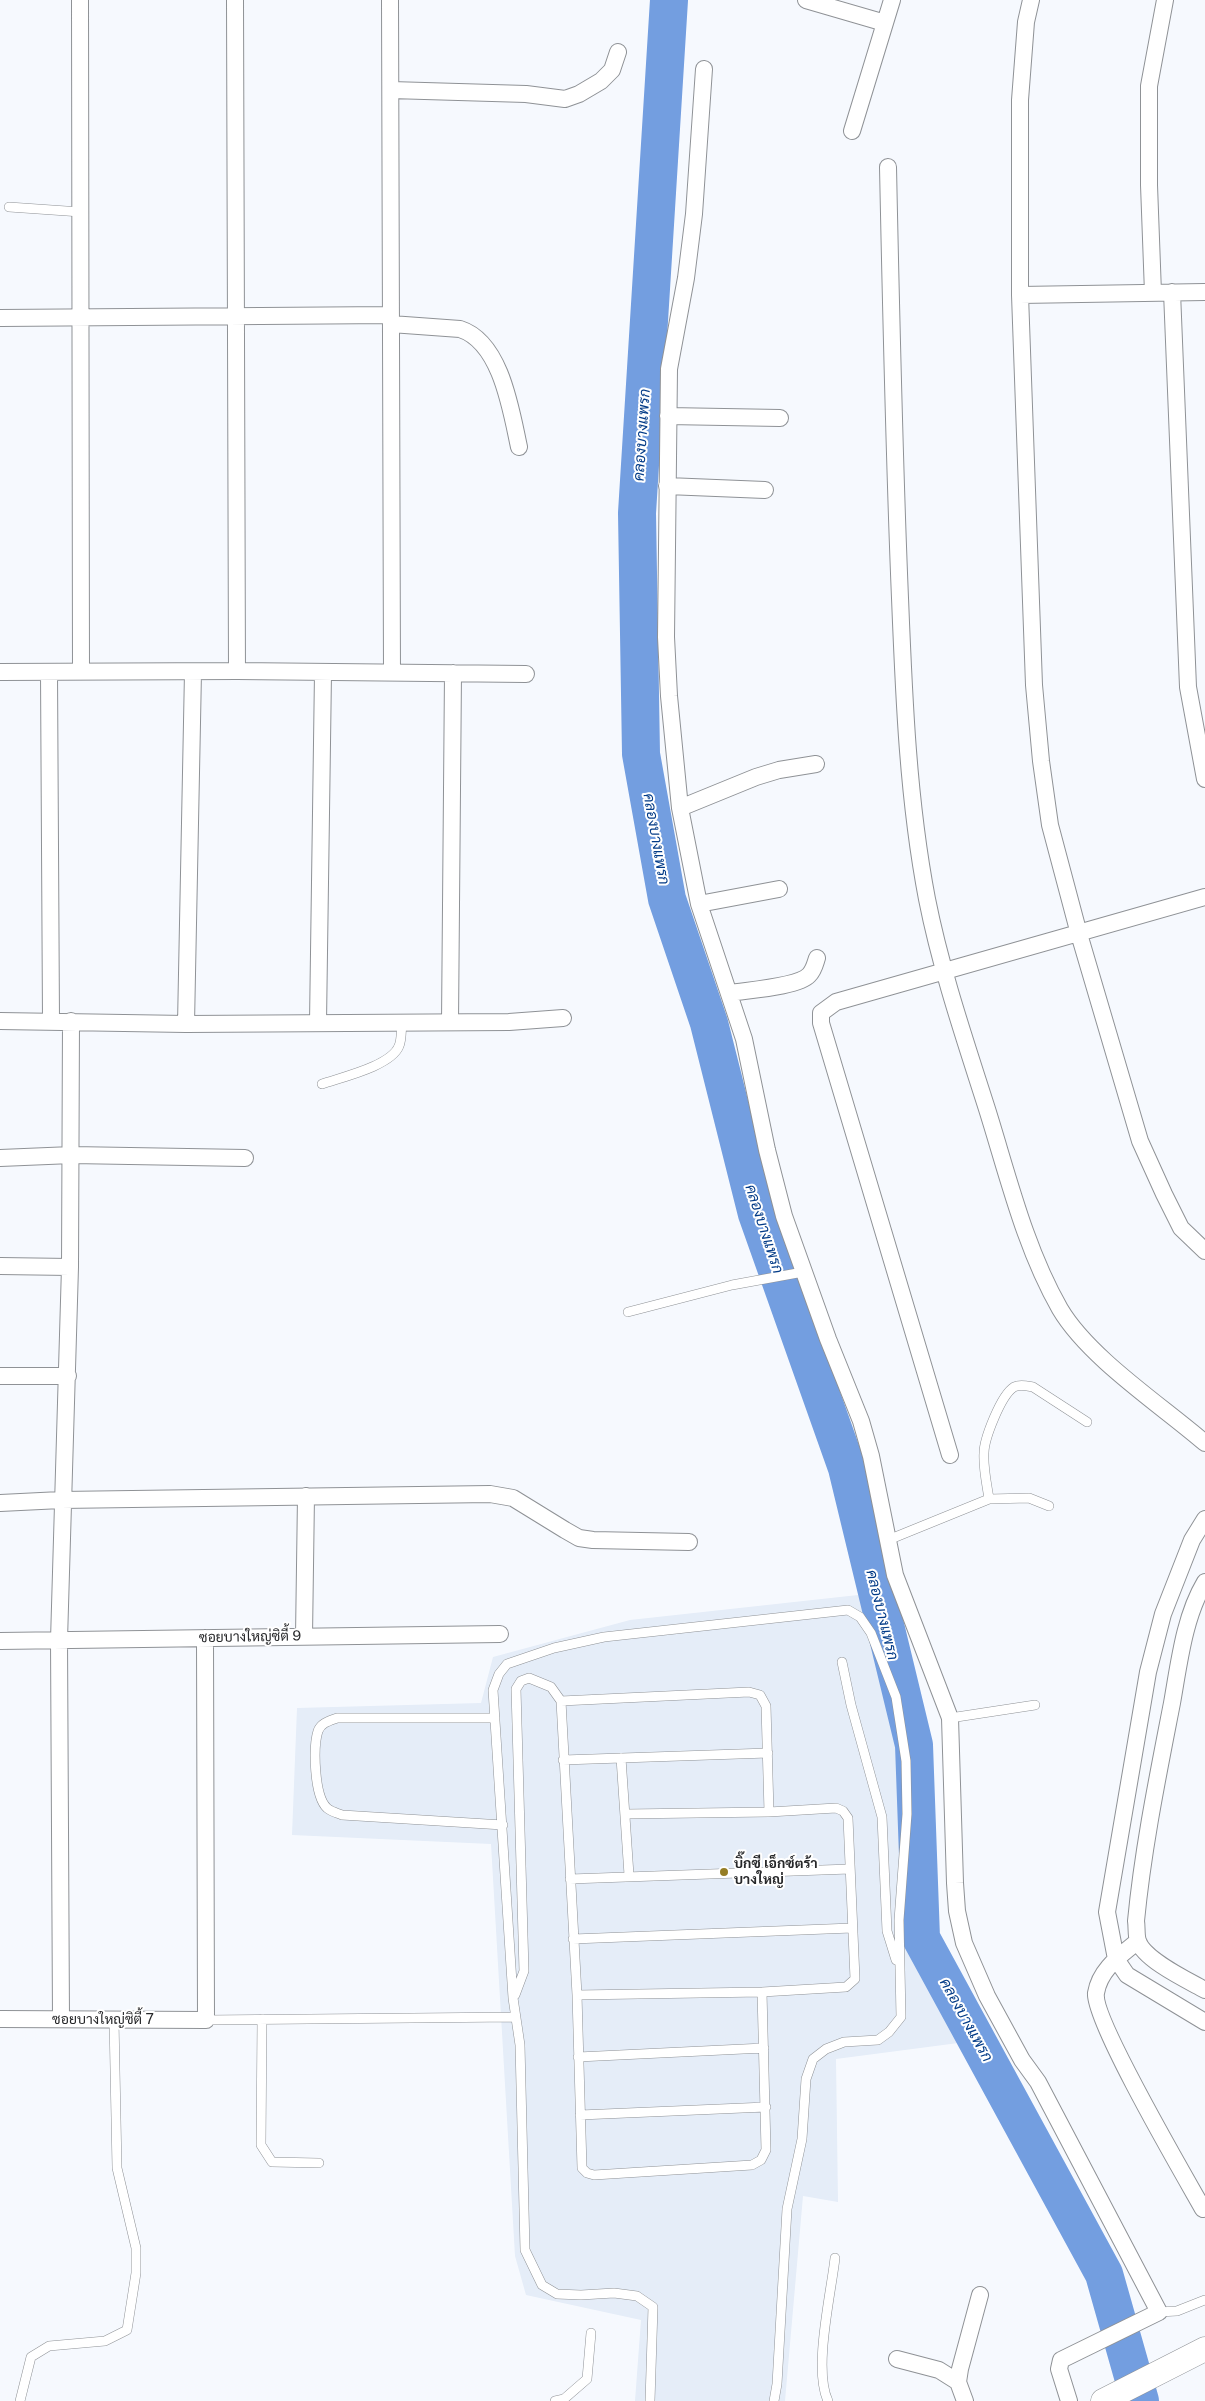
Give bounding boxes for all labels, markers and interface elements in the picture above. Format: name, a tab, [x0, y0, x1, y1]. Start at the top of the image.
water label: คลองบางแพรก	[630, 388, 654, 482]
water label: คลองบางแพรก	[639, 792, 673, 886]
water label: คลองบางแพรก	[741, 1182, 787, 1276]
water label: คลองบางแพรก	[862, 1568, 902, 1662]
street label: ซอยบางใหญ่ซิตี้ 9	[199, 1628, 301, 1646]
place label: บิ๊กซี เอ็กซ์ตร้า บางใหญ่	[734, 1856, 818, 1888]
marker: บิ๊กซี เอ็กซ์ตร้า บางใหญ่	[718, 1866, 730, 1878]
water label: คลองบางแพรก	[936, 1975, 996, 2065]
street label: ซอยบางใหญ่ซิตี้ 7	[52, 2012, 154, 2028]

